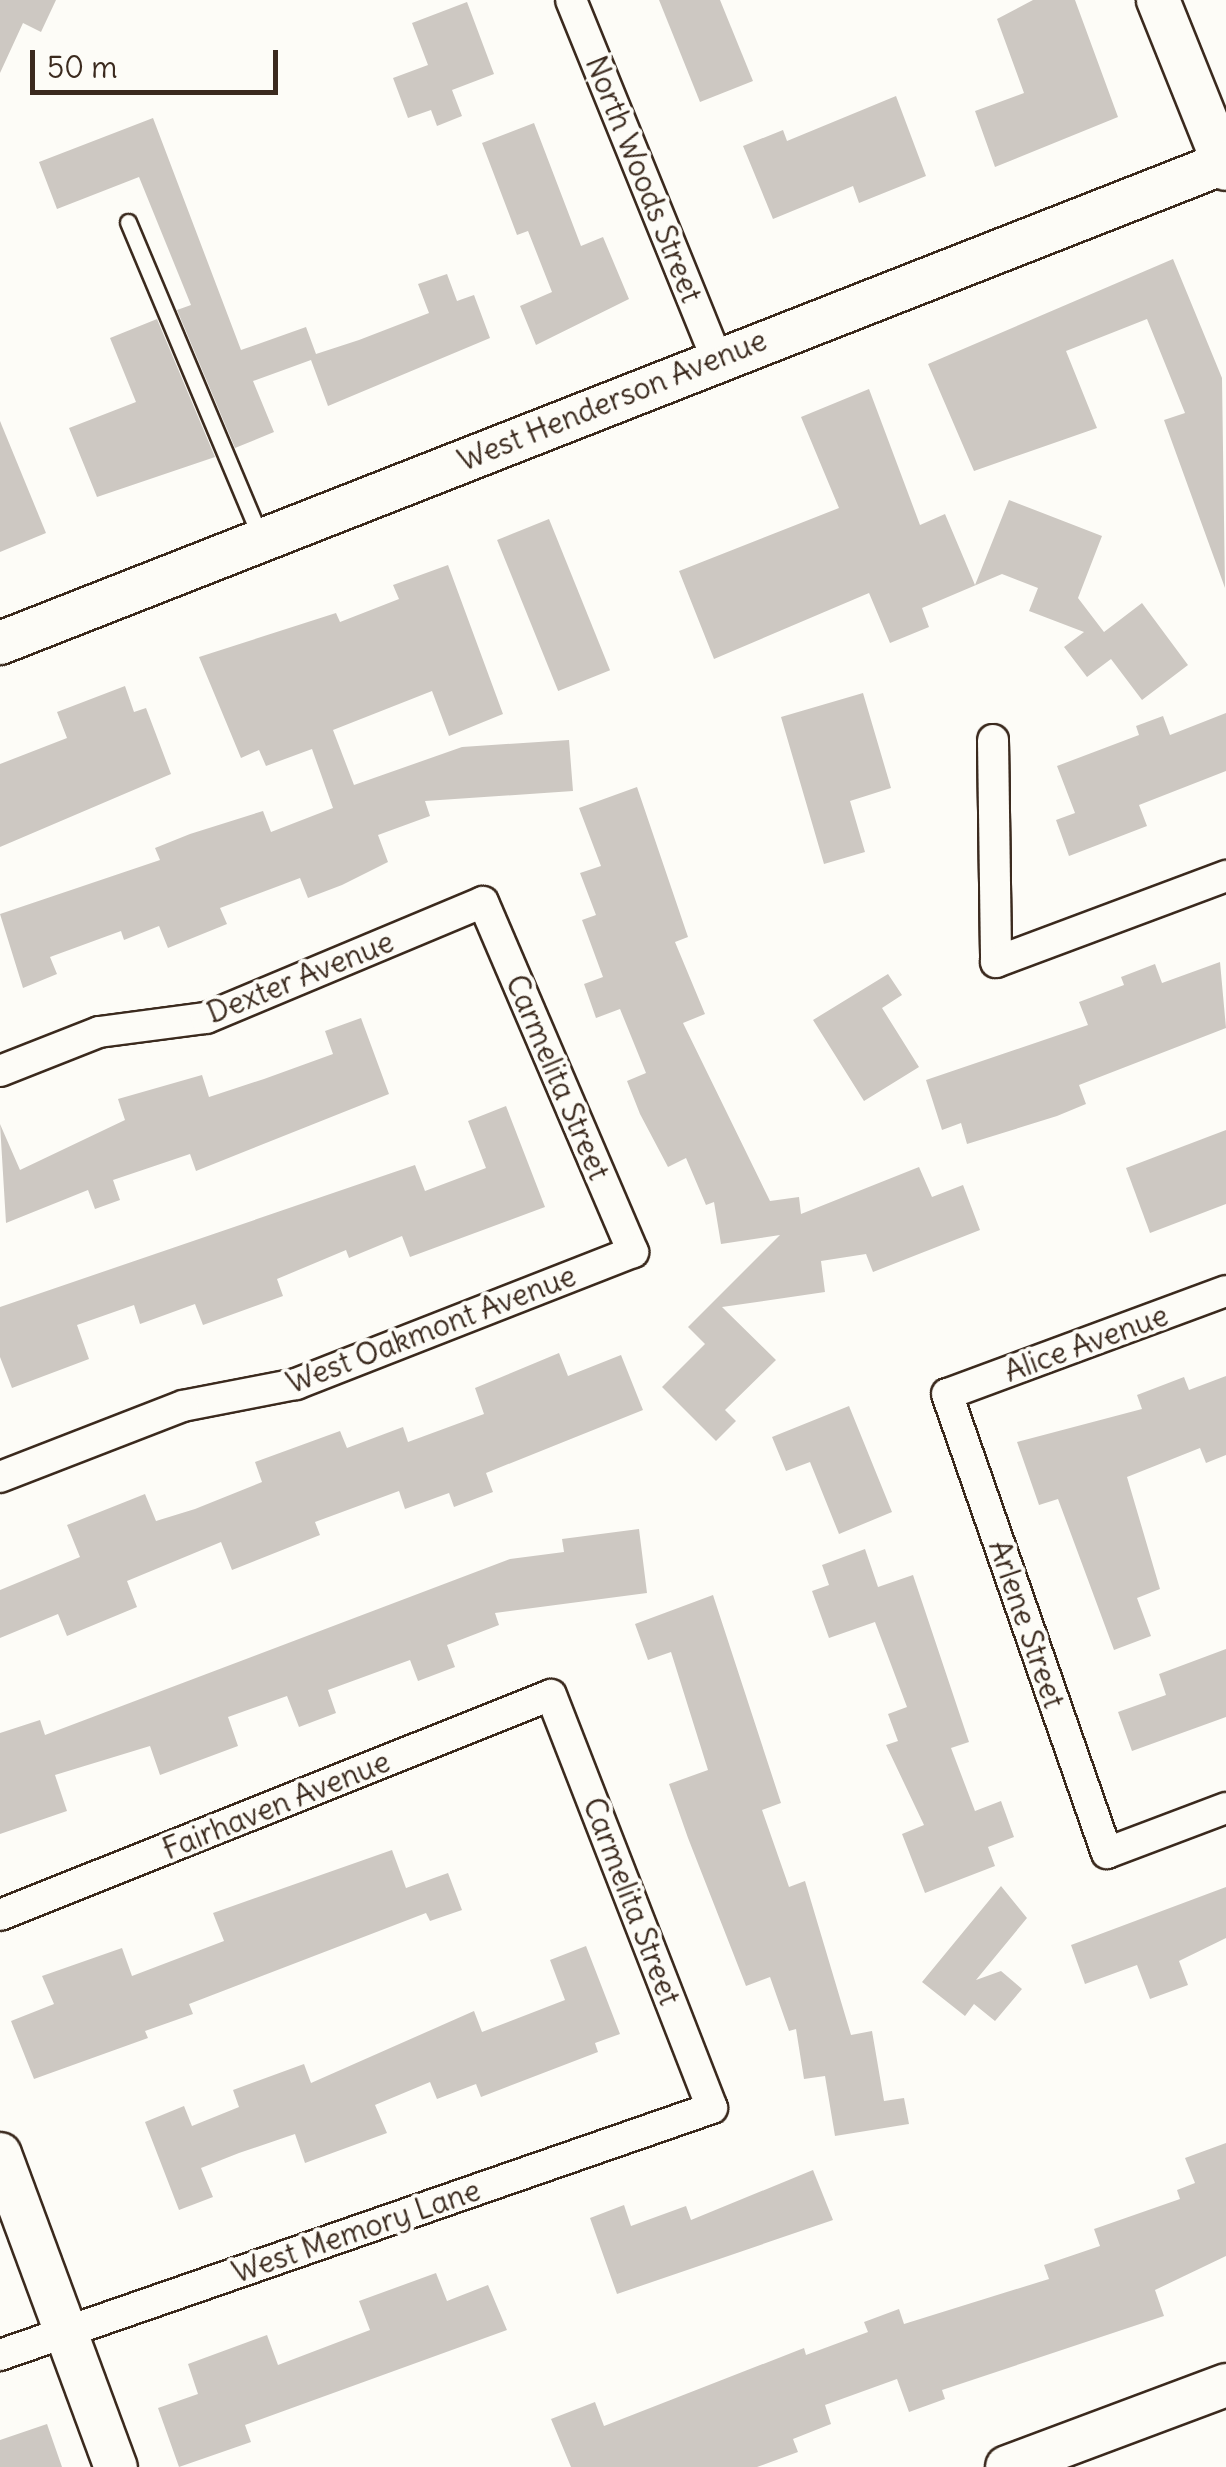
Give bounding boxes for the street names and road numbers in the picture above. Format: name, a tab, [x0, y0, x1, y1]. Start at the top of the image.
street label: North Woods Street	[578, 51, 710, 307]
street label: West Henderson Avenue	[452, 322, 772, 478]
street label: Dexter Avenue	[201, 923, 399, 1031]
street label: Carmelita Street	[499, 969, 617, 1185]
street label: West Oakmont Avenue	[281, 1257, 581, 1401]
street label: Alice Avenue	[999, 1297, 1173, 1389]
street label: Arlene Street	[981, 1535, 1073, 1713]
street label: Fairhaven Avenue	[157, 1743, 395, 1867]
street label: Carmelita Street	[576, 1792, 688, 2010]
street label: West Memory Lane	[227, 2172, 485, 2290]

